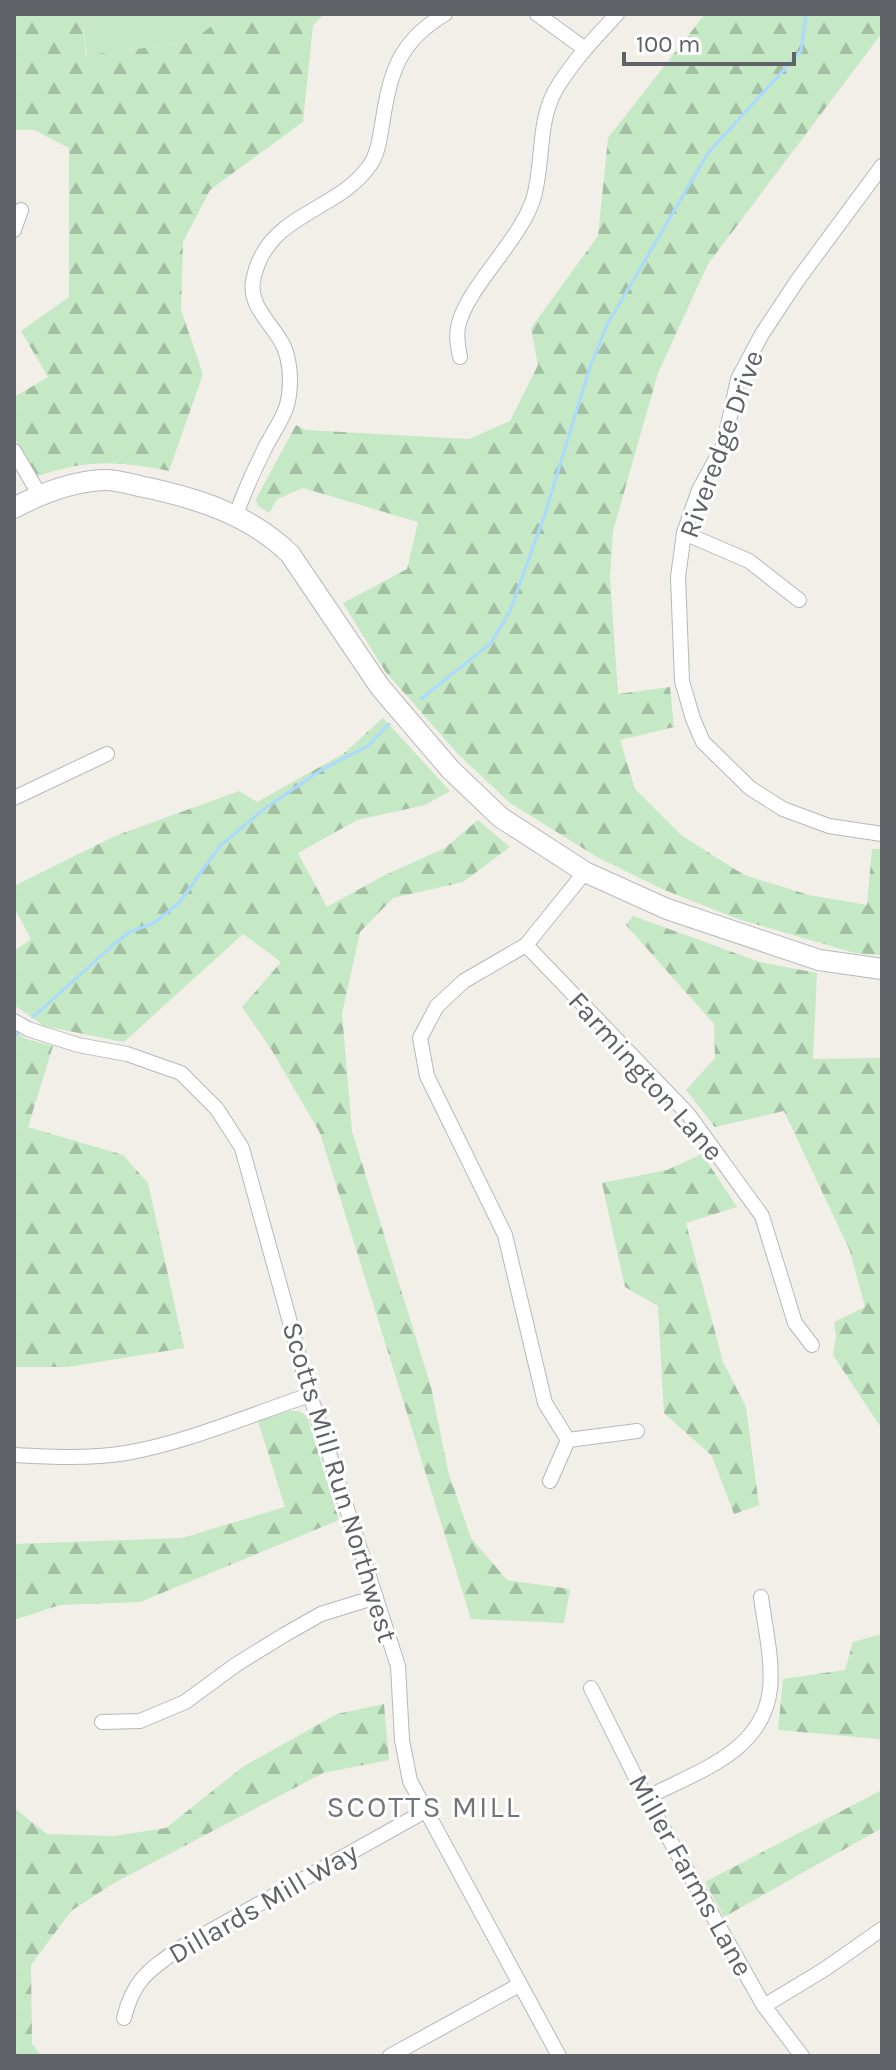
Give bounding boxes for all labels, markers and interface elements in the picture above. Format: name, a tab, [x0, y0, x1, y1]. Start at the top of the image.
scale bar	[624, 16, 794, 66]
text: 100 m	[636, 30, 701, 58]
street label: Riveredge Drive	[672, 346, 770, 542]
street label: Farmington Lane	[561, 985, 731, 1167]
street label: Scotts Mill Run Northwest	[276, 1318, 404, 1646]
street label: Miller Farms Lane	[622, 1768, 760, 1982]
district label: SCOTTS MILL	[326, 1789, 522, 1825]
street label: Dillards Mill Way	[163, 1835, 363, 1971]

